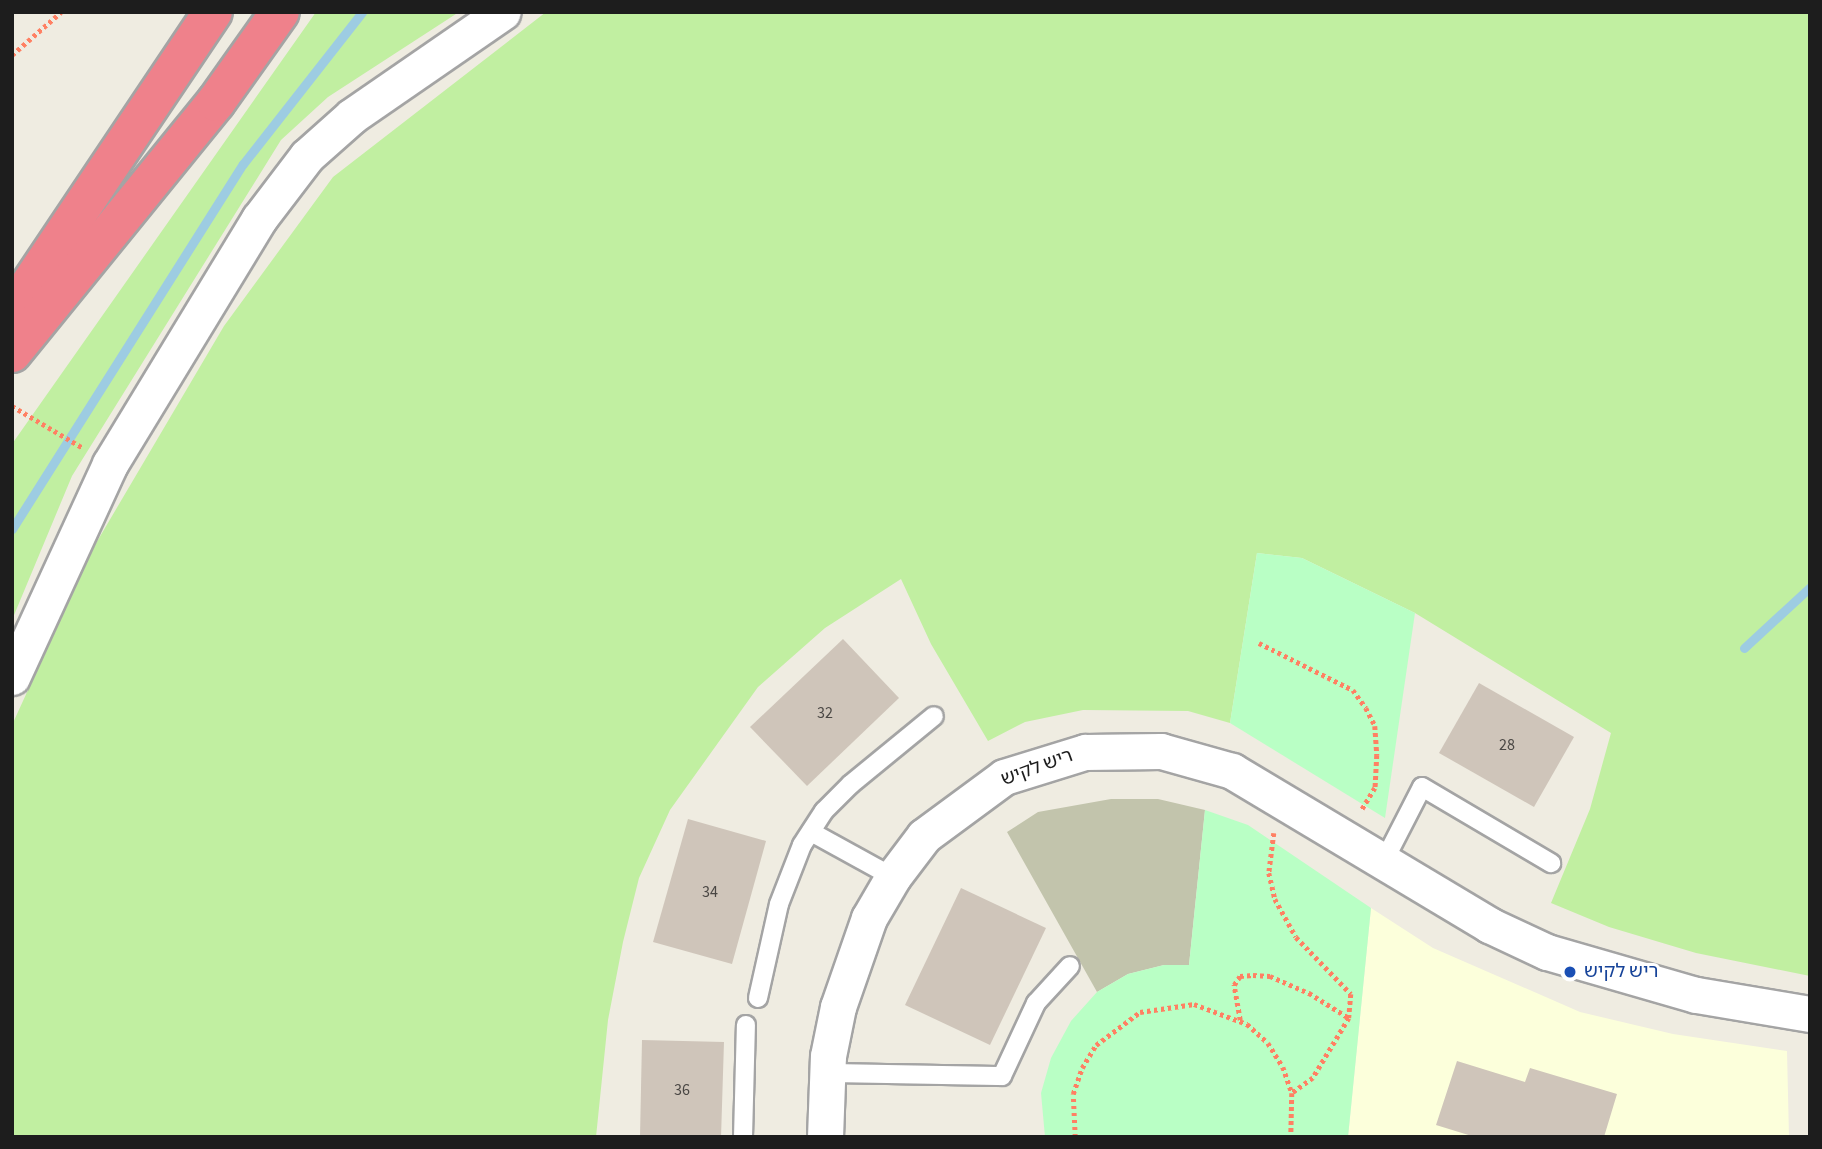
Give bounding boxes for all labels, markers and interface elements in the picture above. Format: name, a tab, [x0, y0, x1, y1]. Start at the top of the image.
house number: 32	[817, 703, 833, 723]
house number: 28	[1499, 735, 1515, 755]
street label: ריש לקיש	[998, 745, 1076, 791]
house number: 34	[702, 882, 718, 902]
place label: ריש לקיש	[1584, 961, 1659, 983]
marker: ריש לקיש	[1562, 964, 1578, 980]
house number: 36	[674, 1080, 690, 1100]

